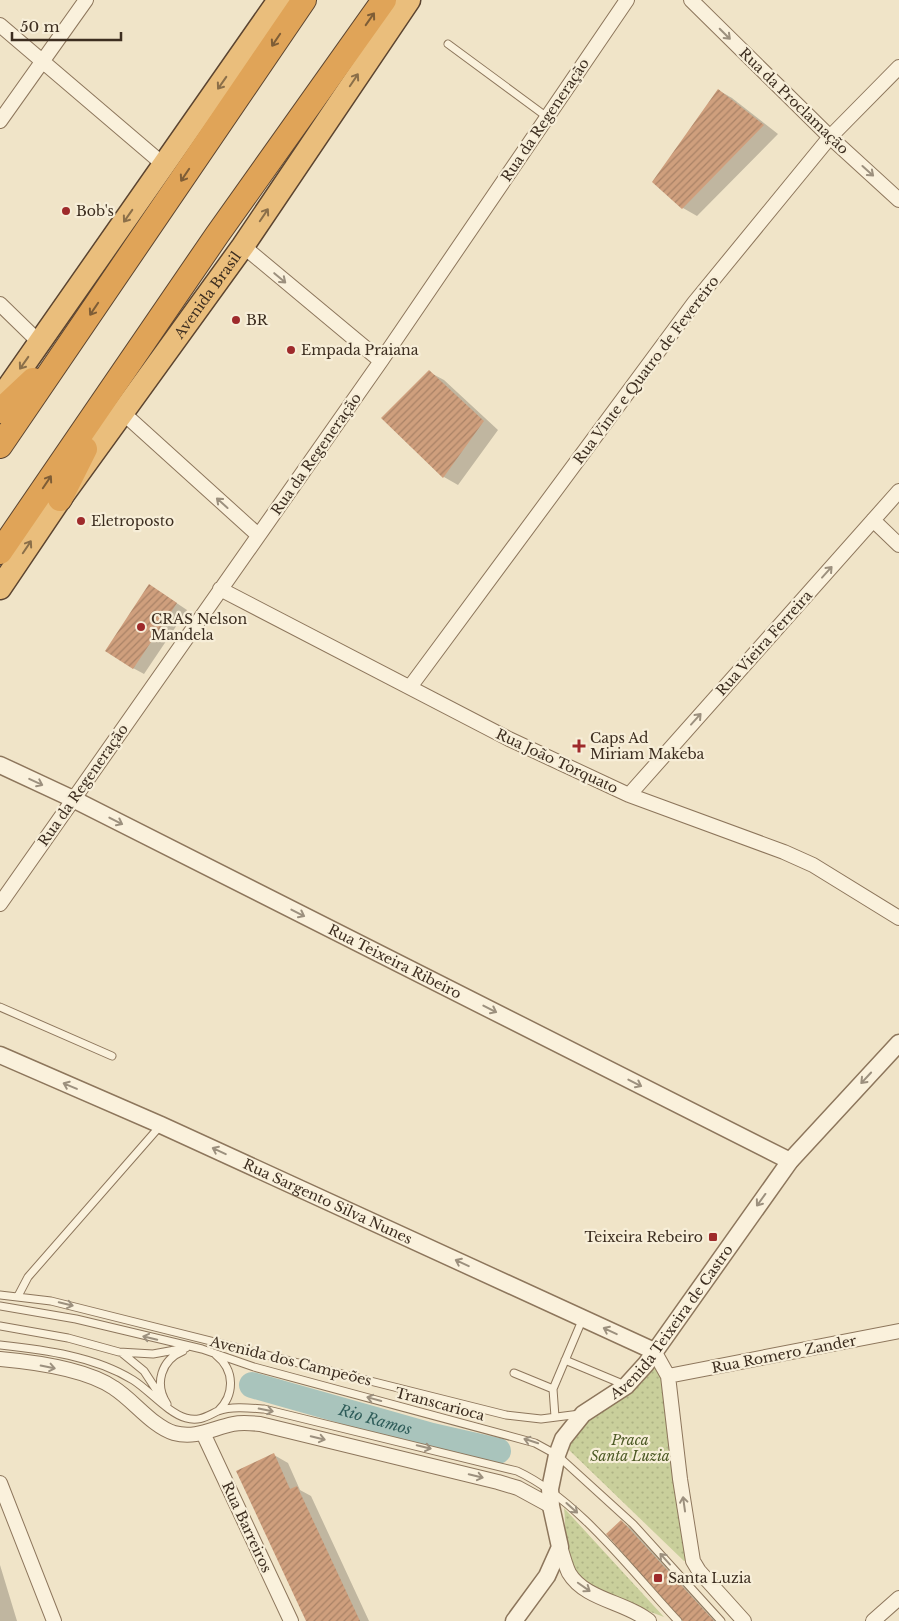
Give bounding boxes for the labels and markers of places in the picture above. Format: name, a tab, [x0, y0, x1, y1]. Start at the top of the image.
place label: Bob's	[76, 202, 114, 220]
marker: Bob's	[60, 205, 72, 217]
place label: BR	[246, 311, 269, 329]
marker: BR	[230, 314, 242, 326]
place label: Empada Praiana	[301, 341, 419, 359]
marker: Empada Praiana	[285, 344, 297, 356]
place label: Eletroposto	[91, 512, 174, 530]
marker: Eletroposto	[75, 515, 87, 527]
place label: CRAS Nelson Mandela	[151, 610, 247, 644]
marker: CRAS Nelson Mandela	[135, 621, 147, 633]
place label: Caps Ad Miriam Makeba	[590, 729, 705, 763]
marker: Caps Ad Miriam Makeba	[572, 739, 586, 753]
place label: Teixeira Rebeiro	[585, 1228, 703, 1246]
marker: Teixeira Rebeiro	[707, 1231, 719, 1243]
place label: Santa Luzia	[668, 1569, 751, 1587]
marker: Santa Luzia	[652, 1572, 664, 1584]

